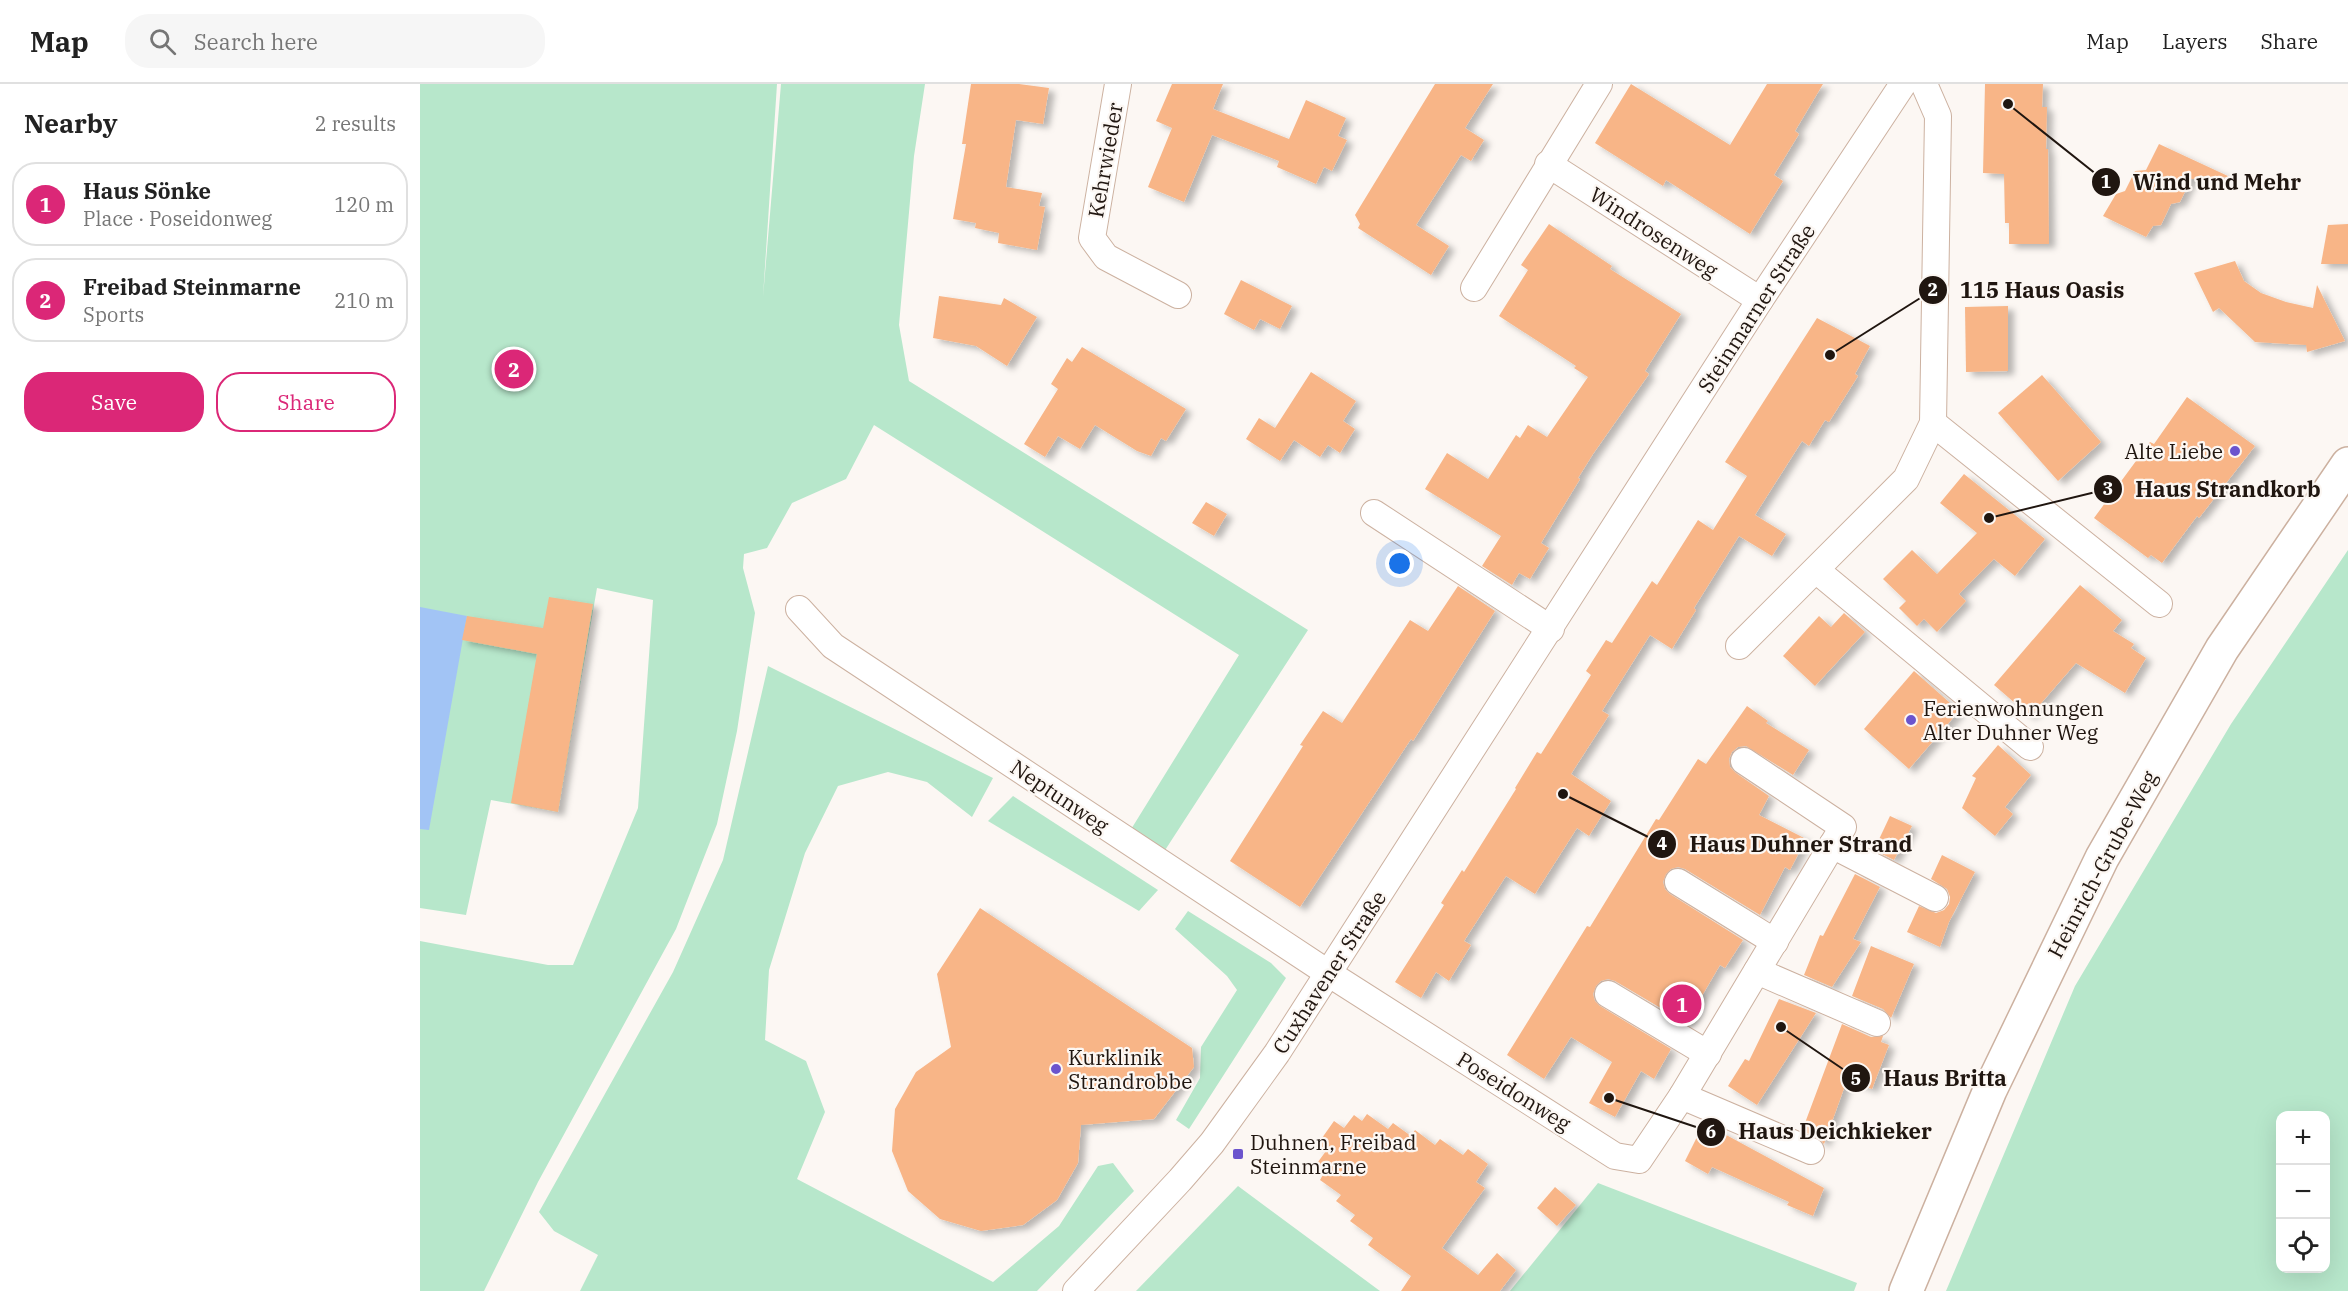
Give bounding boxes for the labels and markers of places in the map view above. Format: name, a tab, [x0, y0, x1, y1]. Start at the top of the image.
callout: Wind und Mehr	[2091, 162, 2314, 202]
callout: 115 Haus Oasis	[1918, 270, 2137, 310]
pin: 2	[494, 346, 533, 392]
place label: Alte Liebe	[2125, 437, 2223, 465]
marker: Alte Liebe	[2228, 444, 2242, 458]
callout: Haus Strandkorb	[2093, 469, 2333, 509]
place label: Ferienwohnungen Alter Duhner Weg	[1923, 694, 2104, 746]
marker: Ferienwohnungen Alter Duhner Weg	[1904, 713, 1918, 727]
callout: Haus Duhner Strand	[1647, 824, 1924, 864]
pin: 1	[1662, 982, 1702, 1026]
place label: Kurklinik Strandrobbe	[1068, 1043, 1192, 1095]
callout: Haus Britta	[1841, 1058, 2019, 1098]
marker: Kurklinik Strandrobbe	[1049, 1062, 1063, 1076]
callout: Haus Deichkieker	[1696, 1112, 1944, 1152]
place label: Duhnen, Freibad Steinmarne	[1250, 1128, 1417, 1180]
marker: Duhnen, Freibad Steinmarne	[1231, 1147, 1245, 1161]

